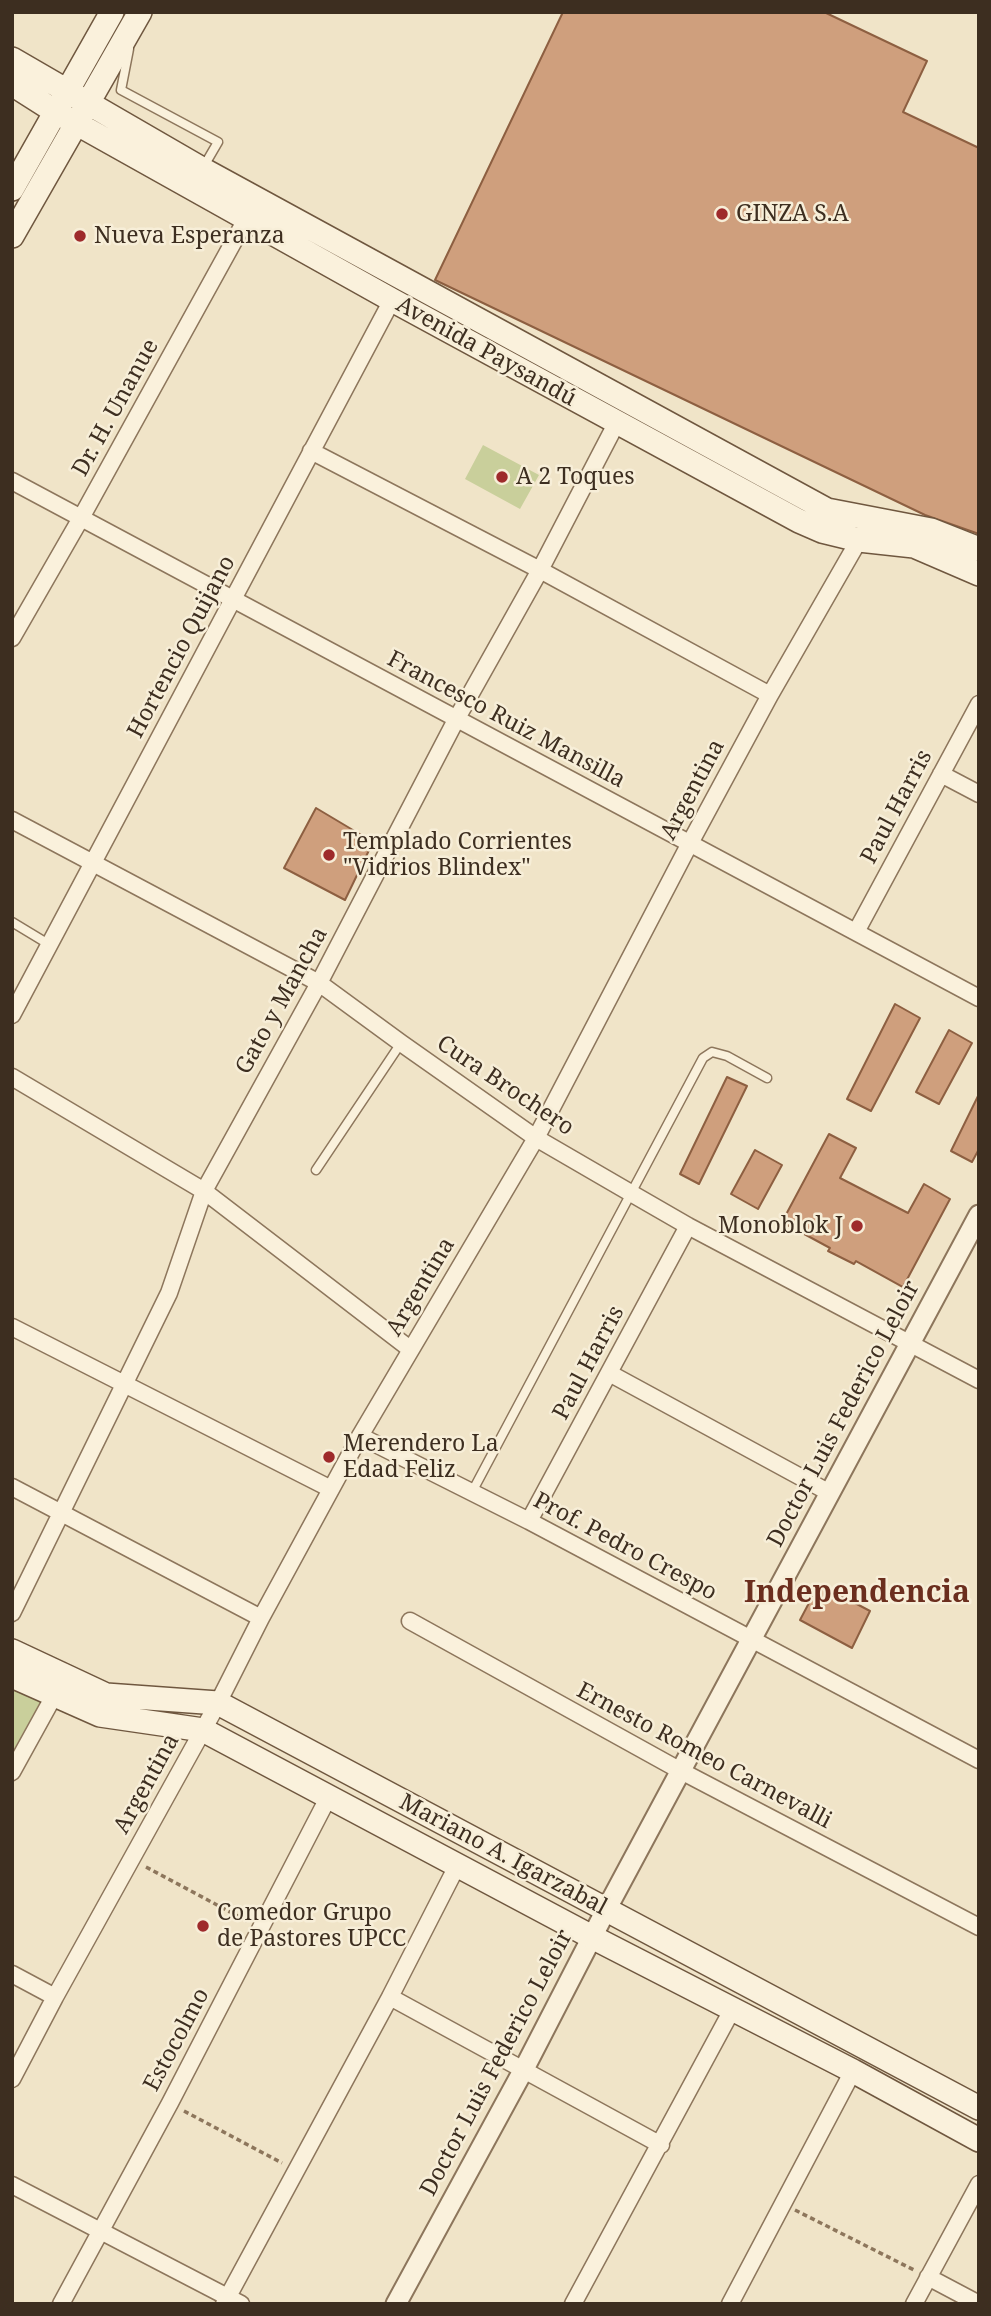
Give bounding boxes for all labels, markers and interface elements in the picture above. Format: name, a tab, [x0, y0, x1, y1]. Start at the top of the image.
place label: GINZA S.A	[736, 200, 849, 228]
marker: GINZA S.A	[714, 206, 730, 222]
place label: Nueva Esperanza	[94, 222, 285, 250]
marker: Nueva Esperanza	[72, 228, 88, 244]
street label: Avenida Paysandú	[391, 291, 581, 413]
street label: Dr. H. Unanue	[67, 335, 165, 481]
place label: A 2 Toques	[516, 463, 635, 491]
marker: A 2 Toques	[494, 469, 510, 485]
street label: Hortencio Quijano	[122, 551, 242, 743]
street label: Francesco Ruiz Mansilla	[382, 646, 630, 794]
street label: Argentina	[655, 735, 731, 845]
street label: Paul Harris	[855, 745, 939, 869]
place label: Templado Corrientes "Vidrios Blindex"	[343, 828, 572, 882]
marker: Templado Corrientes "Vidrios Blindex"	[321, 847, 337, 863]
street label: Gato y Mancha	[230, 923, 334, 1079]
street label: Cura Brochero	[431, 1030, 579, 1142]
place label: Monoblok J	[718, 1212, 843, 1240]
marker: Monoblok J	[849, 1218, 865, 1234]
street label: Argentina	[381, 1233, 461, 1341]
street label: Doctor Luis Federico Leloir	[762, 1276, 926, 1552]
street label: Paul Harris	[547, 1301, 631, 1425]
place label: Merendero La Edad Feliz	[343, 1430, 499, 1484]
marker: Merendero La Edad Feliz	[321, 1449, 337, 1465]
street label: Prof. Pedro Crespo	[529, 1487, 721, 1607]
district label: Independencia	[744, 1575, 970, 1611]
street label: Ernesto Romeo Carnevalli	[572, 1677, 836, 1835]
street label: Argentina	[108, 1729, 186, 1839]
street label: Mariano A. Igarzabal	[394, 1789, 612, 1921]
place label: Comedor Grupo de Pastores UPCC	[217, 1899, 406, 1953]
marker: Comedor Grupo de Pastores UPCC	[195, 1918, 211, 1934]
street label: Doctor Luis Federico Leloir	[415, 1925, 579, 2201]
street label: Estocolmo	[138, 1984, 216, 2096]

